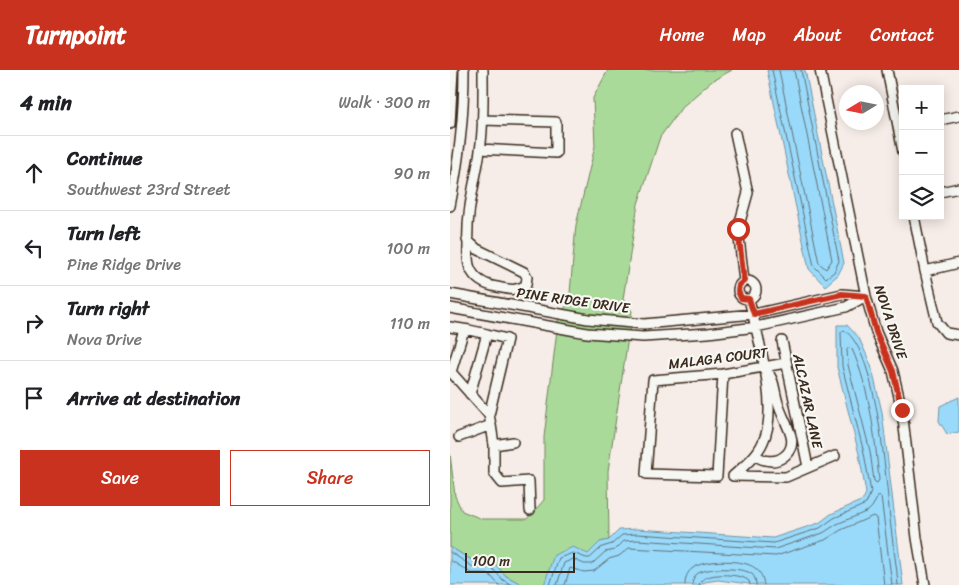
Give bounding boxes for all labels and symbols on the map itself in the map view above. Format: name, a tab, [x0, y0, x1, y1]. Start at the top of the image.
north arrow	[839, 85, 884, 130]
route start	[727, 218, 750, 241]
street label: PINE RIDGE DRIVE	[515, 280, 632, 321]
street label: NOVA DRIVE	[867, 282, 915, 364]
street label: MALAGA COURT	[667, 340, 770, 377]
street label: ALCAZAR LANE	[785, 351, 830, 452]
route end	[891, 399, 914, 422]
scale bar	[465, 550, 575, 573]

